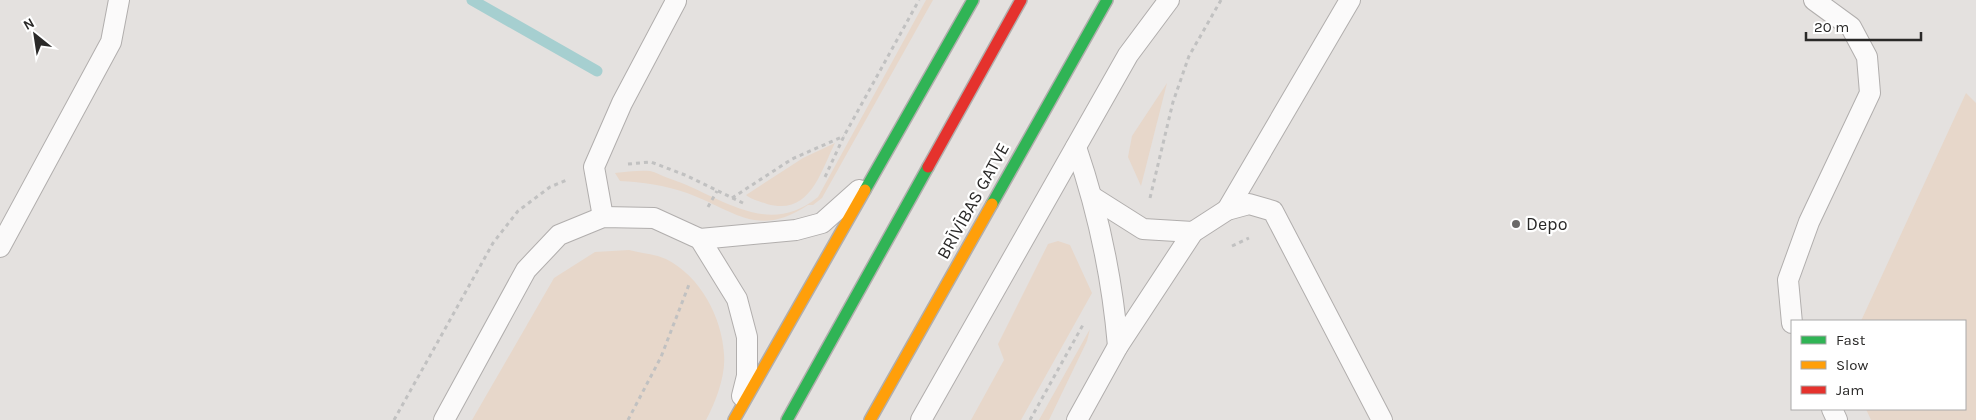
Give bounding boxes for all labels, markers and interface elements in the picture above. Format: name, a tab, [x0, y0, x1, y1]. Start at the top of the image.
north arrow	[10, 10, 60, 60]
scale bar	[1806, 10, 1921, 42]
text: N	[20, 14, 37, 34]
text: 20 m	[1814, 18, 1849, 36]
street label: BRĪVĪBAS GATVE	[932, 139, 1014, 263]
place label: Depo	[1526, 213, 1567, 235]
marker: Depo	[1510, 218, 1522, 230]
legend	[1791, 320, 1966, 410]
text: Fast	[1836, 331, 1866, 349]
text: Slow	[1836, 356, 1868, 374]
text: Jam	[1836, 381, 1864, 399]

